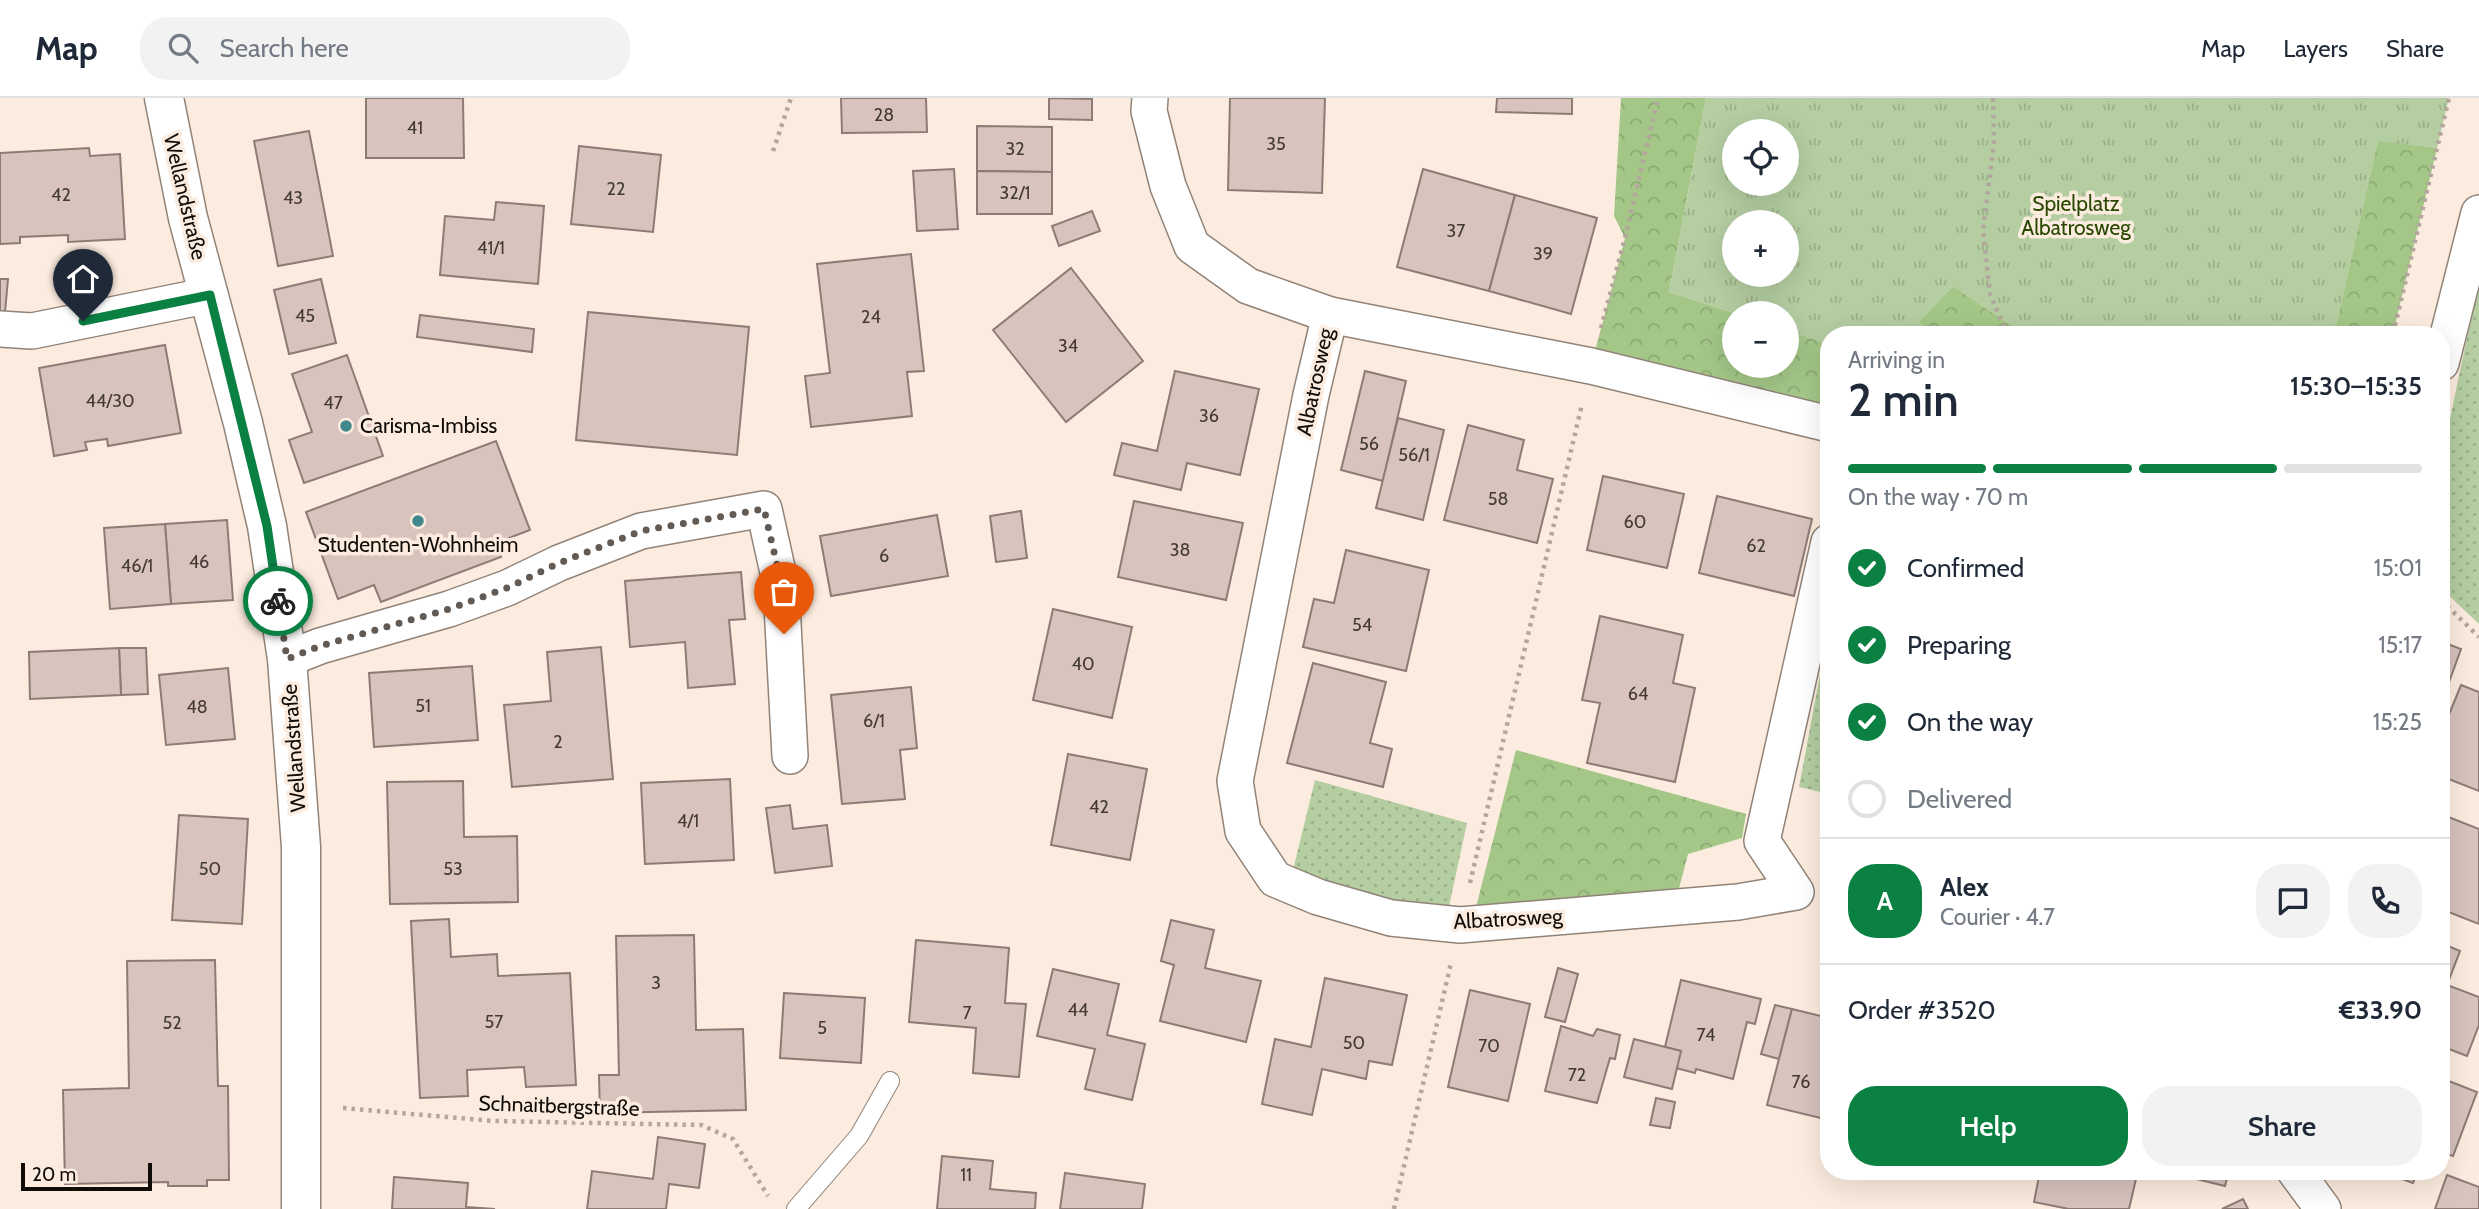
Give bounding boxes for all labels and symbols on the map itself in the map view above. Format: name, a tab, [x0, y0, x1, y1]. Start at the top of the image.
house number: 28	[874, 104, 894, 126]
house number: 41	[407, 117, 423, 139]
street label: Wellandstraße	[159, 132, 212, 262]
house number: 35	[1266, 133, 1286, 155]
house number: 32	[1005, 138, 1025, 160]
house number: 22	[607, 178, 625, 200]
house number: 32/1	[1000, 182, 1030, 204]
house number: 42	[51, 184, 71, 206]
house number: 43	[283, 187, 303, 209]
park label: Spielplatz Albatrosweg	[2021, 191, 2131, 240]
house number: 37	[1447, 220, 1465, 242]
house number: 41/1	[477, 237, 505, 259]
house number: 39	[1533, 243, 1553, 265]
pin	[53, 249, 113, 321]
house number: 45	[295, 305, 315, 327]
house number: 24	[861, 306, 881, 328]
street label: Albatrosweg	[1291, 325, 1338, 438]
house number: 34	[1058, 335, 1078, 357]
house number: 44/30	[86, 390, 134, 412]
house number: 47	[323, 392, 343, 414]
house number: 36	[1199, 405, 1219, 427]
place label: Carisma-Imbiss	[360, 413, 498, 438]
marker: Carisma-Imbiss	[338, 418, 354, 434]
house number: 56	[1359, 433, 1379, 455]
house number: 56/1	[1398, 444, 1430, 466]
house number: 58	[1488, 488, 1508, 510]
house number: 60	[1624, 511, 1646, 533]
marker: Studenten-Wohnheim	[410, 513, 426, 529]
place label: Studenten-Wohnheim	[318, 532, 518, 557]
house number: 62	[1746, 535, 1766, 557]
house number: 38	[1170, 539, 1190, 561]
house number: 6	[879, 545, 889, 567]
house number: 46	[189, 551, 209, 573]
house number: 46/1	[121, 555, 153, 577]
pin	[754, 562, 814, 634]
courier	[243, 566, 313, 636]
house number: 54	[1352, 614, 1372, 636]
house number: 40	[1072, 653, 1094, 675]
street label: Wellandstraße	[277, 683, 310, 813]
house number: 64	[1628, 683, 1648, 705]
house number: 51	[415, 695, 431, 717]
house number: 48	[186, 696, 208, 718]
house number: 6/1	[863, 710, 885, 732]
house number: 2	[553, 731, 563, 753]
house number: 42	[1089, 796, 1109, 818]
house number: 4/1	[677, 810, 699, 832]
house number: 50	[199, 858, 221, 880]
house number: 53	[443, 858, 463, 880]
street label: Albatrosweg	[1453, 903, 1564, 934]
house number: 3	[651, 972, 661, 994]
house number: 44	[1068, 999, 1088, 1021]
house number: 7	[962, 1002, 972, 1024]
house number: 57	[485, 1011, 503, 1033]
house number: 52	[162, 1012, 182, 1034]
house number: 5	[817, 1017, 827, 1039]
house number: 74	[1697, 1024, 1715, 1046]
house number: 50	[1343, 1032, 1365, 1054]
house number: 70	[1478, 1035, 1500, 1057]
house number: 72	[1568, 1064, 1586, 1086]
house number: 76	[1792, 1071, 1810, 1093]
street label: Schnaitbergstraße	[478, 1090, 640, 1121]
scale bar	[21, 1160, 152, 1192]
house number: 11	[960, 1164, 972, 1186]

